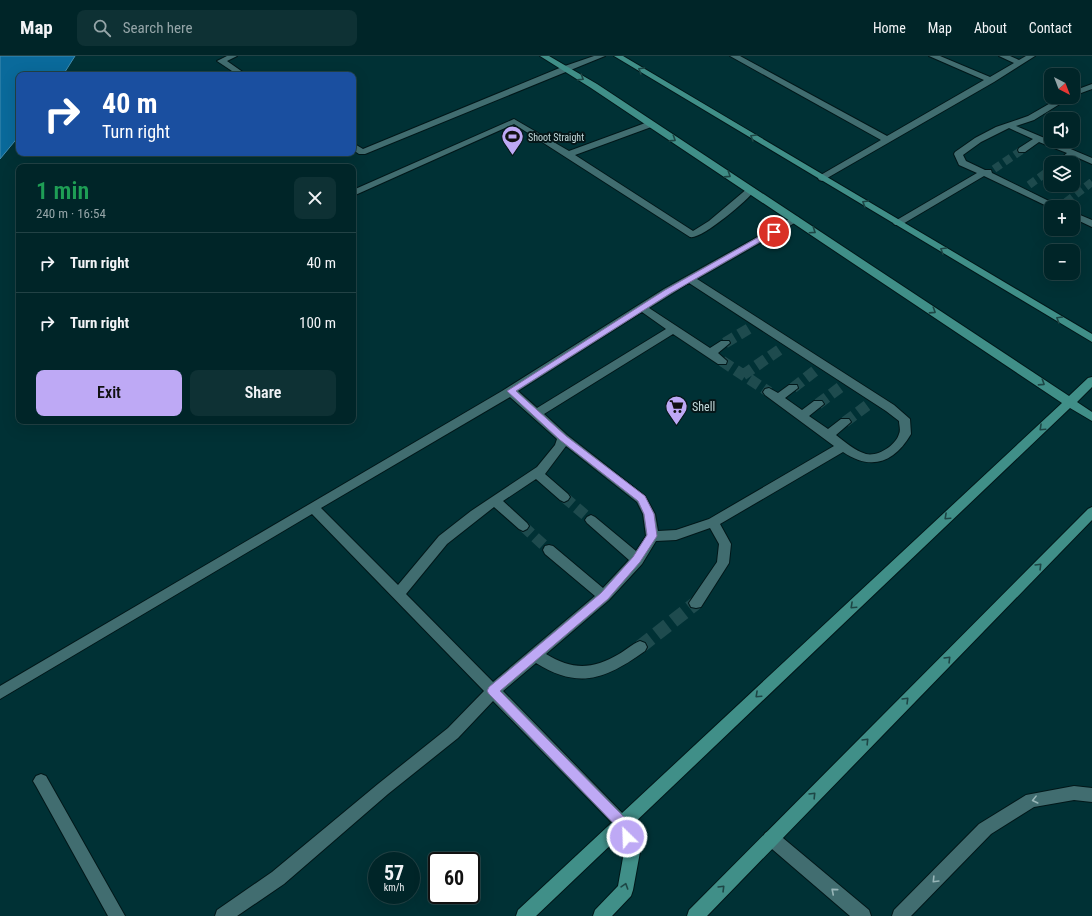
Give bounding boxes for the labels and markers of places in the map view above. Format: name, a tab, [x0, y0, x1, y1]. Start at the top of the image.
sports icon: Shoot Straight	[499, 124, 525, 157]
place label: Shoot Straight	[528, 132, 584, 143]
pin	[757, 215, 791, 249]
supermarket icon: Shell	[664, 394, 690, 427]
place label: Shell	[692, 400, 715, 414]

